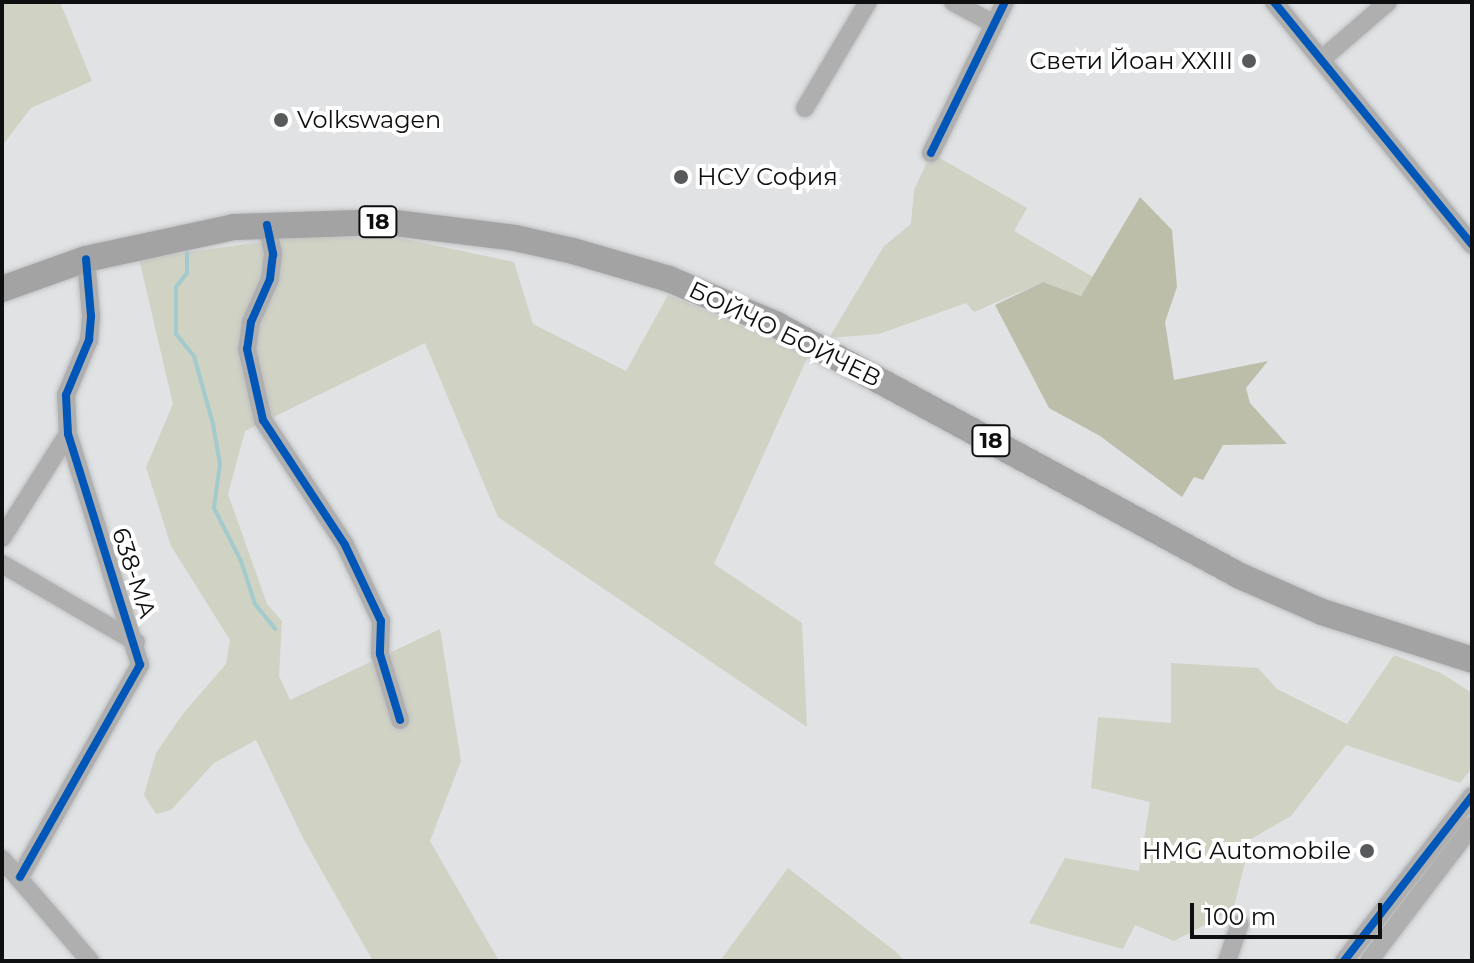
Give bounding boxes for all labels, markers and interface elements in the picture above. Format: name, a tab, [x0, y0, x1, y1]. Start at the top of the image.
place label: Свети Йоан XXIII	[1029, 47, 1233, 75]
marker: Свети Йоан XXIII	[1240, 52, 1258, 70]
place label: Volkswagen	[297, 106, 441, 134]
marker: Volkswagen	[272, 111, 290, 129]
place label: НСУ София	[697, 163, 838, 191]
marker: НСУ София	[672, 168, 690, 186]
road number: 18	[358, 204, 398, 240]
street label: БОЙЧО БОЙЧЕВ	[684, 275, 886, 393]
road number: 18	[971, 423, 1011, 459]
street label: 638-МА	[106, 524, 162, 622]
place label: HMG Automobile	[1142, 837, 1351, 865]
marker: HMG Automobile	[1358, 842, 1376, 860]
scale bar	[1194, 887, 1386, 937]
text: 100 m	[1204, 902, 1276, 931]

